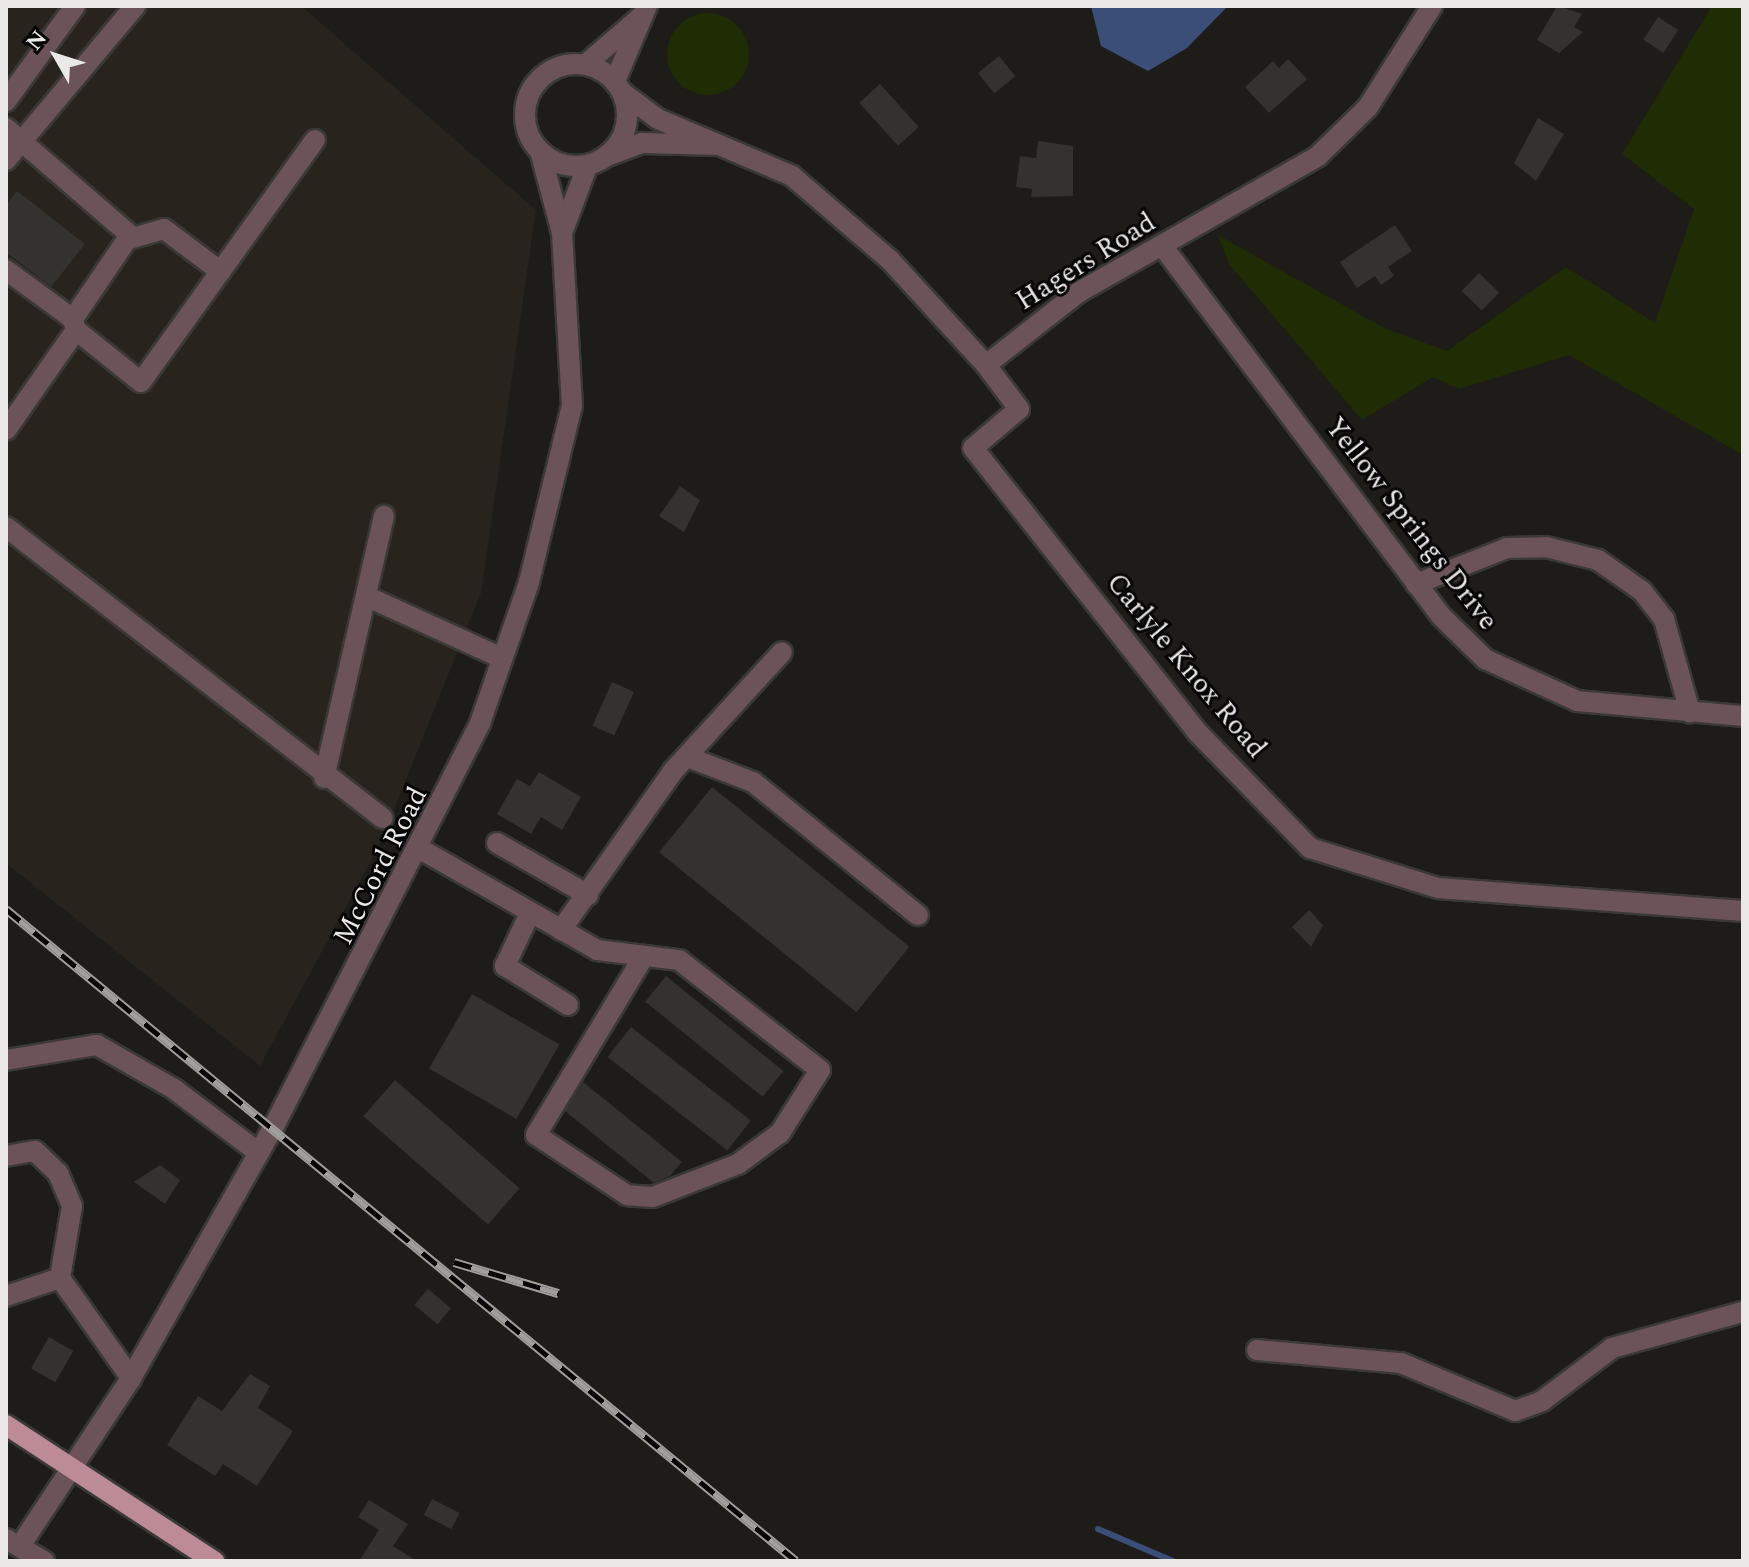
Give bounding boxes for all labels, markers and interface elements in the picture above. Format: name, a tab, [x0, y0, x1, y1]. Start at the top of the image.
north arrow	[16, 16, 96, 96]
text: N	[18, 23, 55, 58]
street label: Hagers Road	[1010, 206, 1162, 318]
street label: Yellow Springs Drive	[1317, 411, 1505, 637]
street label: Carlyle Knox Road	[1099, 567, 1273, 765]
street label: McCord Road	[327, 781, 435, 951]

